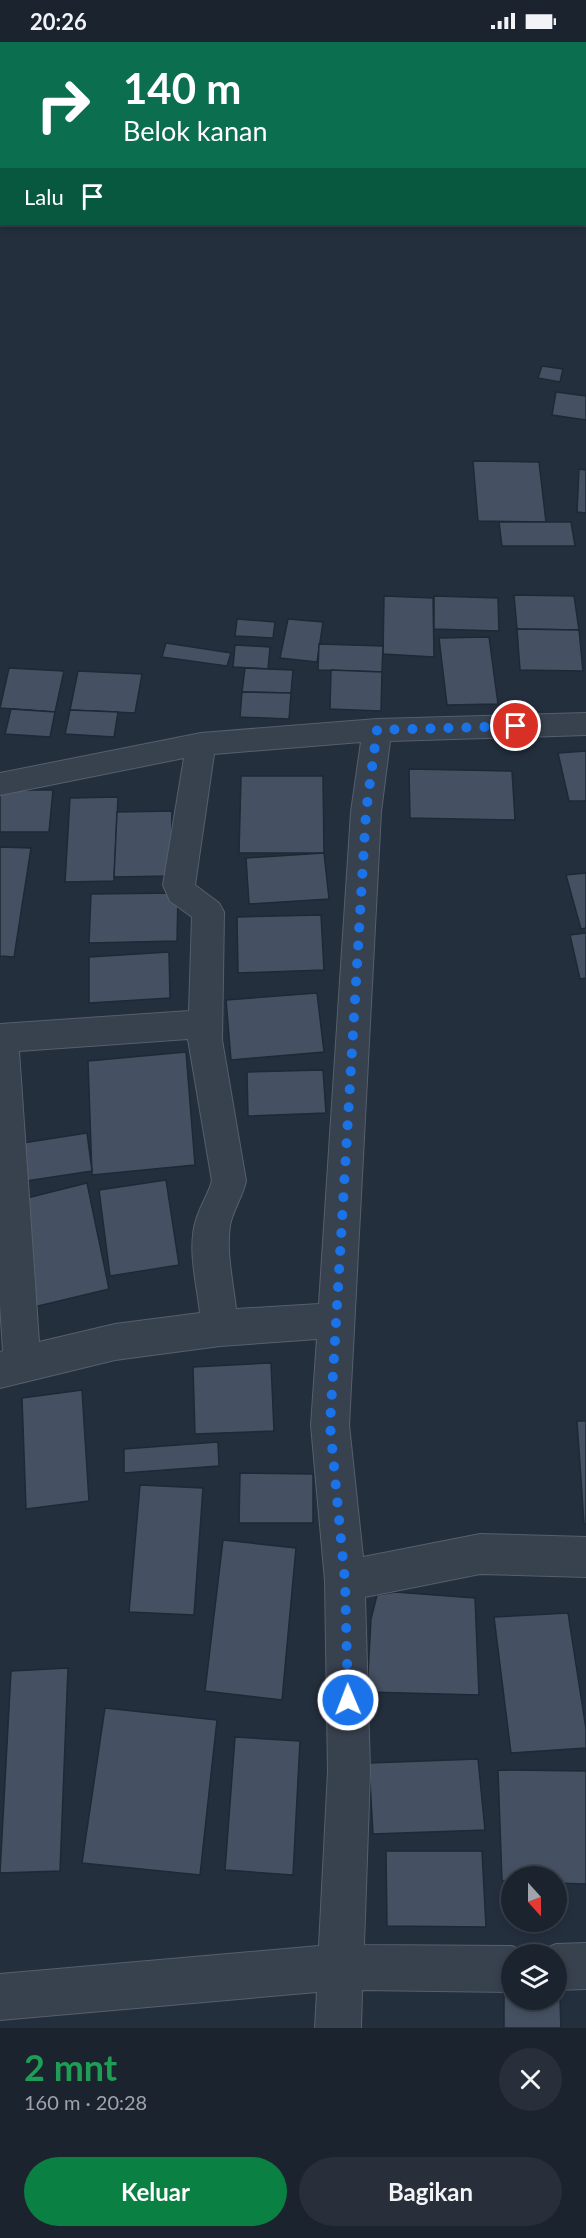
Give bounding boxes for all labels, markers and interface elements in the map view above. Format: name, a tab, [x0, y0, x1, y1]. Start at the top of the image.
text: 20:26	[30, 8, 87, 35]
text: 140 m	[123, 63, 241, 113]
icon: right	[24, 66, 102, 144]
text: Belok kanan	[123, 114, 268, 147]
icon: arrive	[76, 180, 109, 213]
text: Lalu	[24, 183, 64, 210]
pin	[490, 700, 541, 751]
icon: arrive	[499, 709, 532, 742]
position arrow	[316, 1668, 380, 1732]
north arrow	[501, 1866, 567, 1932]
map controls	[501, 1866, 567, 2010]
button: layers	[501, 1944, 567, 2010]
text: 2 mnt	[24, 2045, 117, 2089]
button: close	[499, 2048, 562, 2111]
text: 160 m · 20:28	[24, 2090, 147, 2114]
button: Keluar	[24, 2157, 287, 2226]
button: Bagikan	[299, 2157, 562, 2226]

